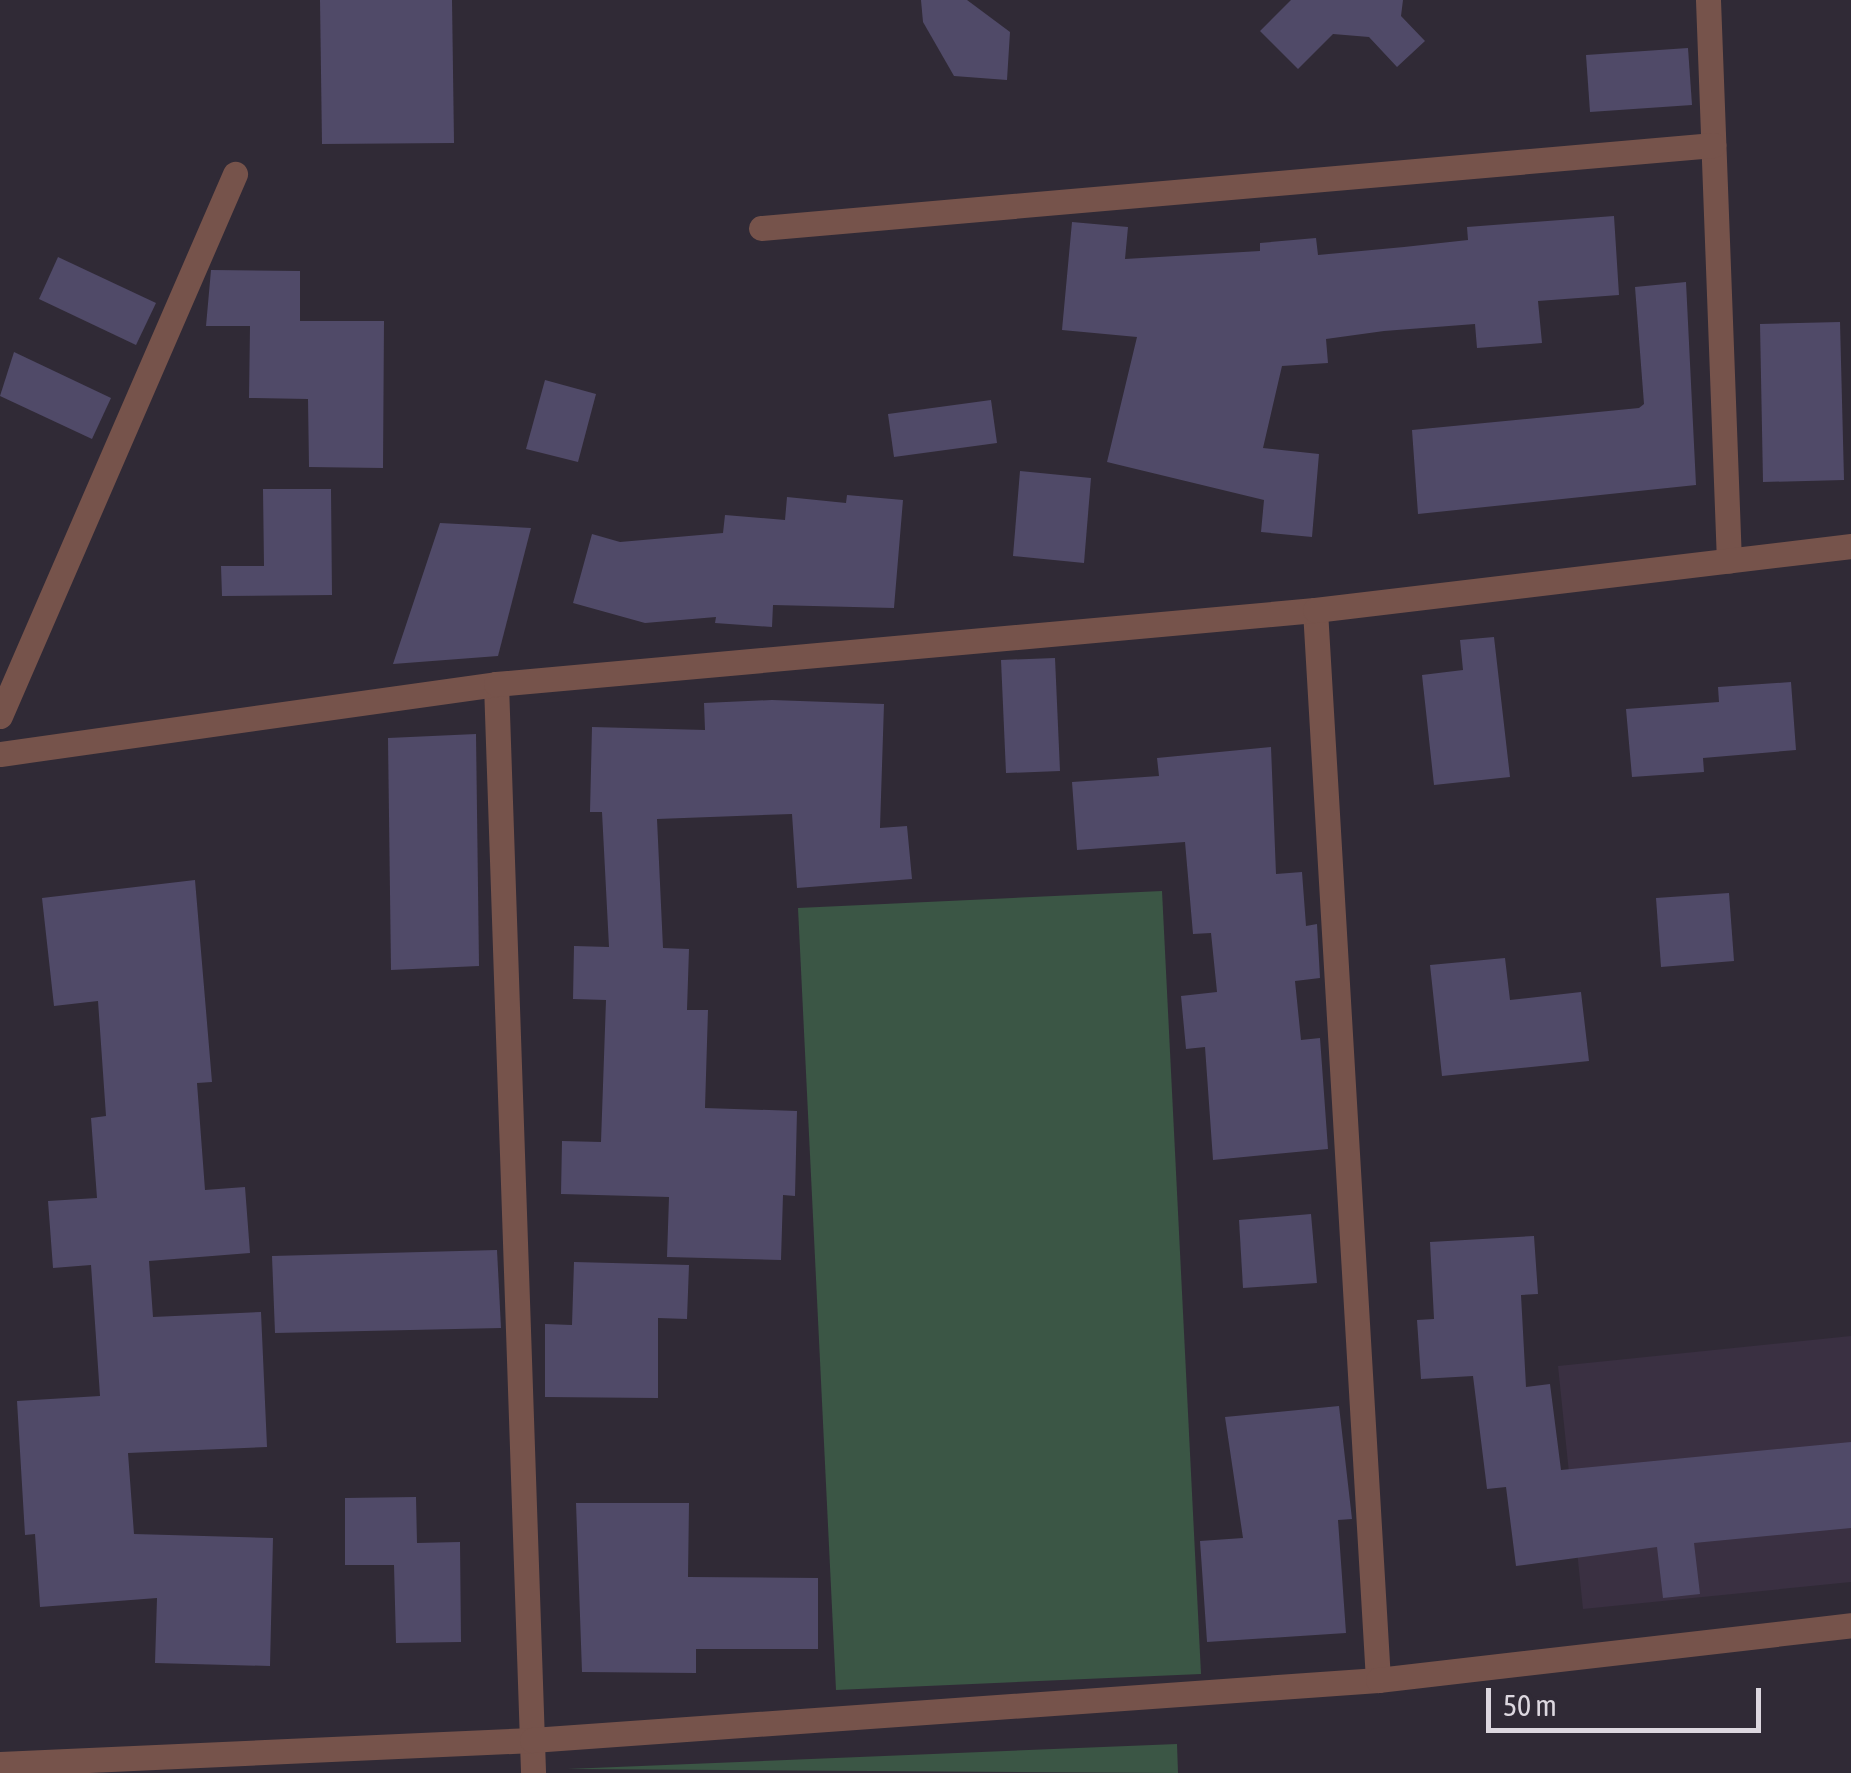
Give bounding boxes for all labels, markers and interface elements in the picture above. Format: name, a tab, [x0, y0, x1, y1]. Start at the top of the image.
scale bar	[1491, 1668, 1766, 1730]
text: 50 m	[1503, 1688, 1557, 1722]

